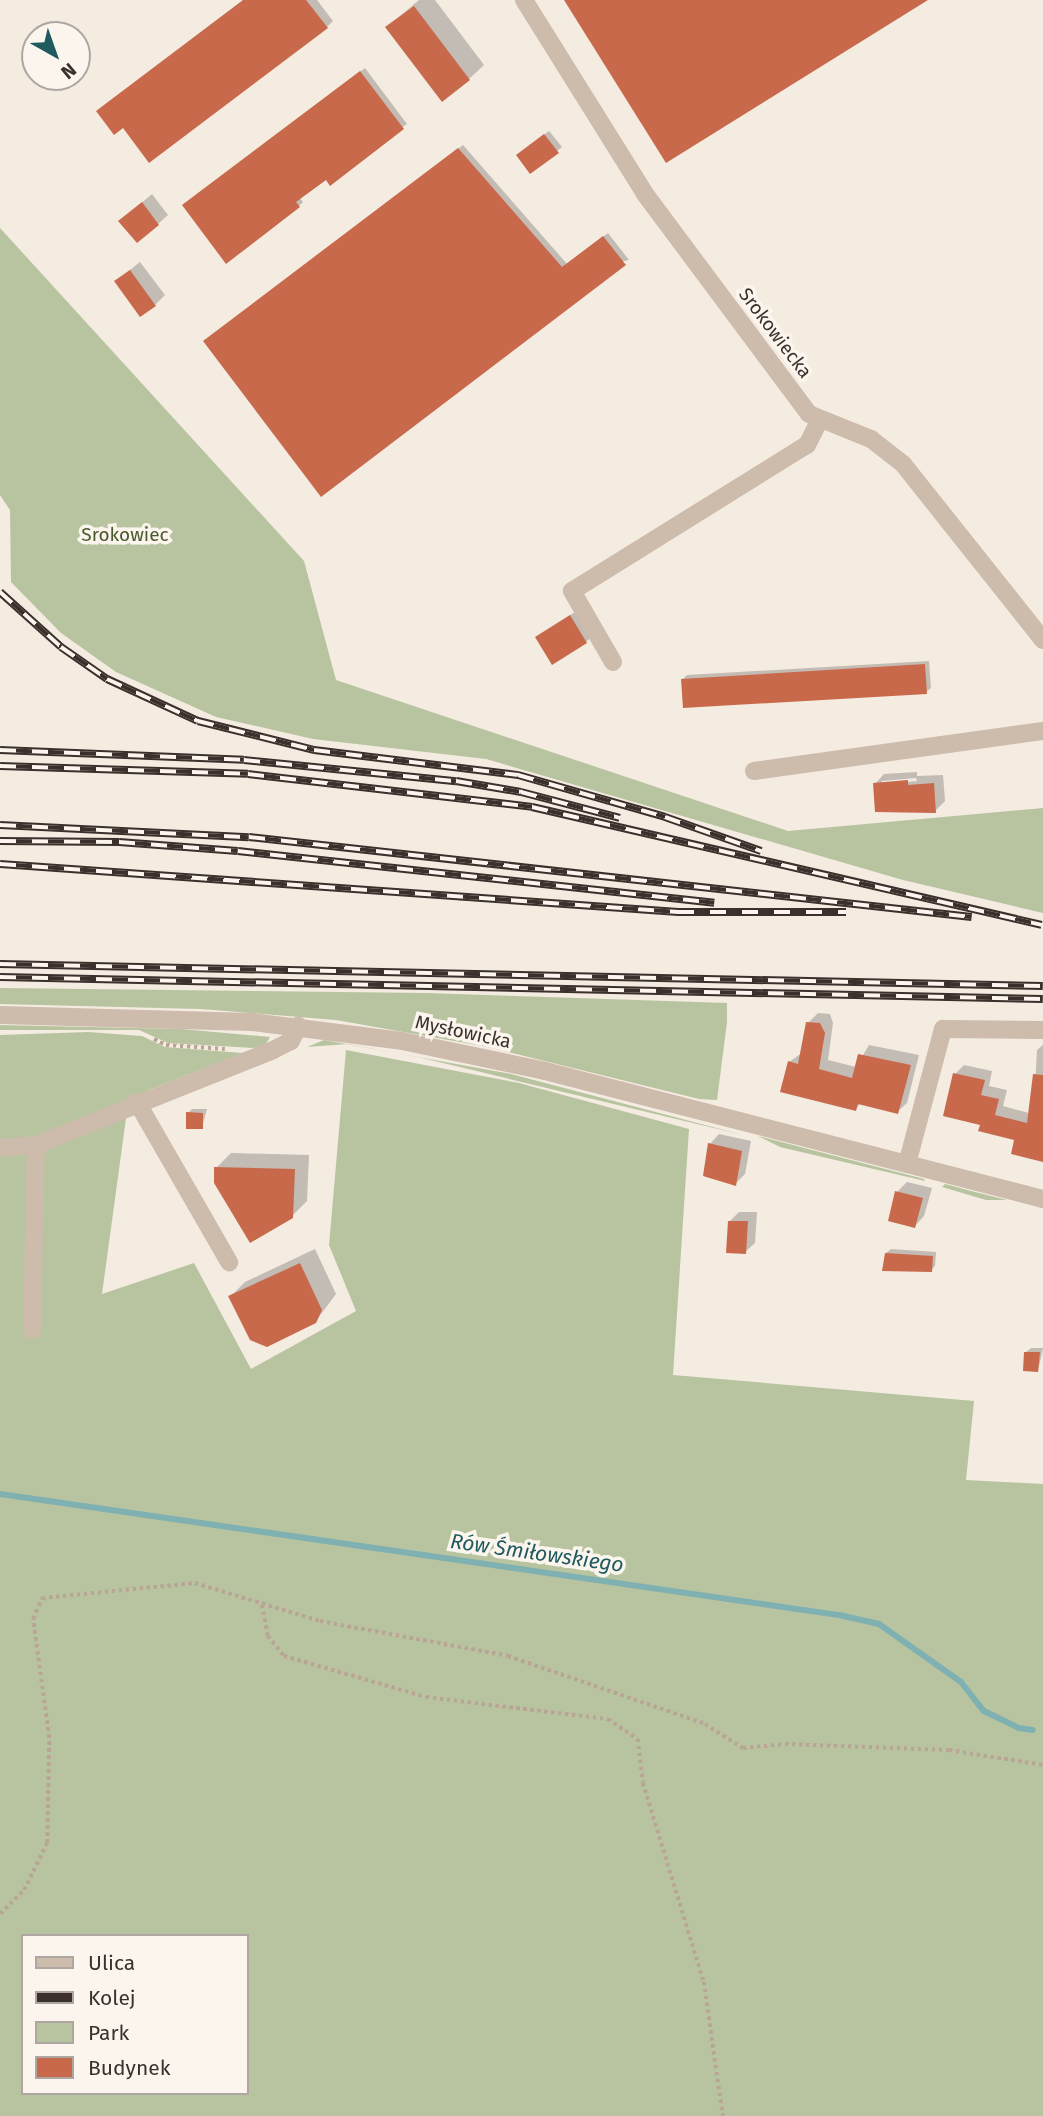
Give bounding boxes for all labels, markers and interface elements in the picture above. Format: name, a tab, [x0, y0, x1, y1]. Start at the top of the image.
north arrow	[21, 21, 91, 91]
text: N	[56, 58, 81, 84]
street label: Srokowiecka	[734, 283, 816, 383]
park label: Srokowiec	[81, 524, 169, 546]
street label: Mysłowicka	[413, 1011, 513, 1053]
water label: Rów Śmiłowskiego	[449, 1528, 625, 1578]
legend	[21, 1934, 248, 2095]
text: Ulica	[88, 1950, 135, 1976]
text: Kolej	[88, 1985, 136, 2011]
text: Park	[88, 2020, 129, 2046]
text: Budynek	[88, 2055, 170, 2081]

